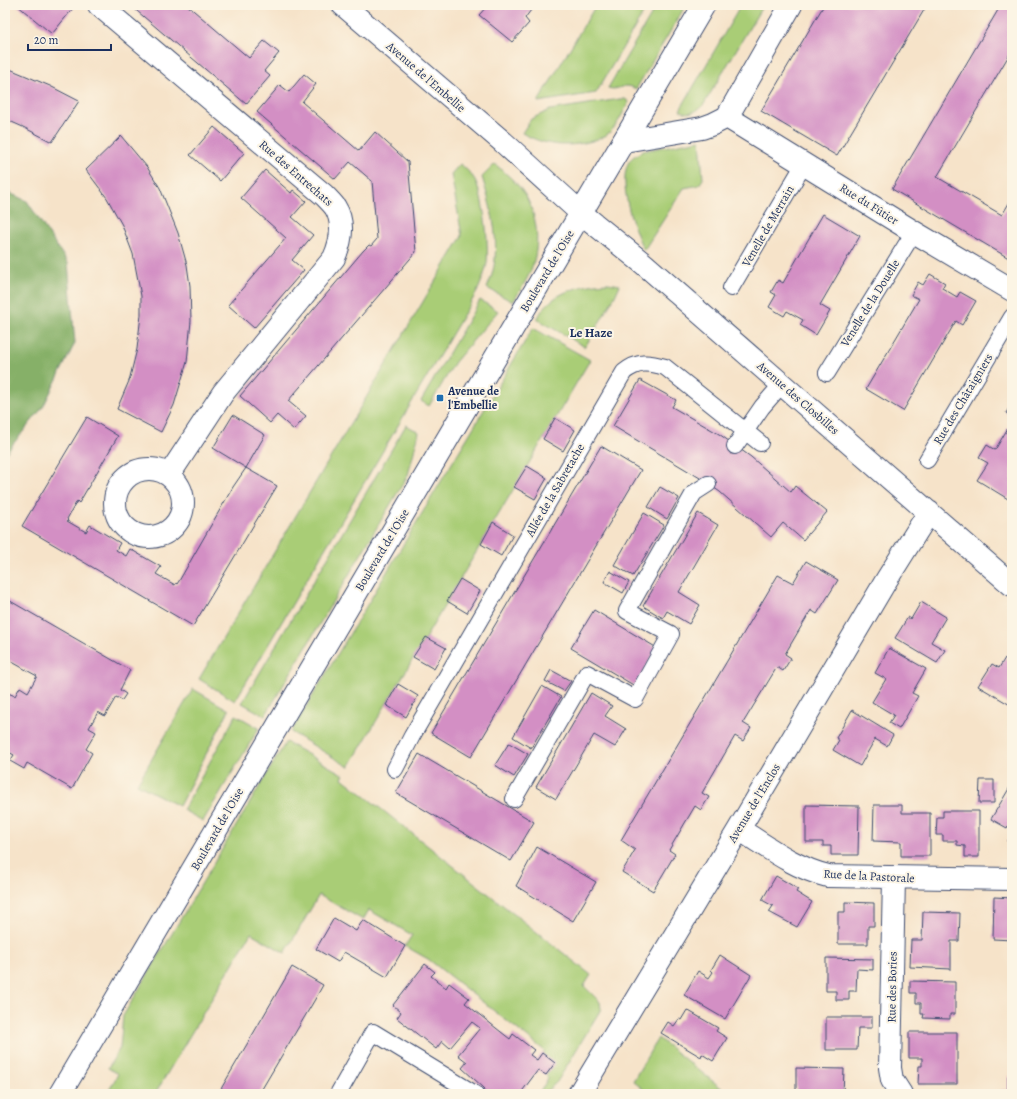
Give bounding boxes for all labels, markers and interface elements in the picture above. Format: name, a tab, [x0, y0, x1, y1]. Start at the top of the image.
scale bar	[28, 26, 111, 52]
text: 20 m	[34, 32, 58, 48]
street label: Avenue de l'Embellie	[382, 37, 469, 116]
street label: Rue des Entrechats	[256, 136, 337, 210]
street label: Rue du Fûtier	[837, 180, 902, 229]
street label: Venelle de Merrain	[738, 182, 798, 270]
street label: Boulevard de l'Oise	[516, 227, 578, 315]
street label: Venelle de la Douelle	[836, 256, 903, 350]
district label: Le Haze	[570, 324, 612, 341]
street label: Rue des Châtaigniers	[930, 350, 997, 447]
street label: Avenue des Closbilles	[753, 357, 843, 438]
place label: Avenue de l'Embellie	[447, 383, 500, 413]
marker: Avenue de l'Embellie	[435, 393, 445, 403]
street label: Allée de la Sabretache	[521, 441, 588, 540]
street label: Boulevard de l'Oise	[351, 506, 413, 594]
street label: Avenue de l'Enclos	[724, 760, 784, 846]
street label: Boulevard de l'Oise	[187, 785, 247, 873]
street label: Rue de la Pastorale	[823, 866, 915, 886]
street label: Rue des Bories	[883, 951, 901, 1023]

